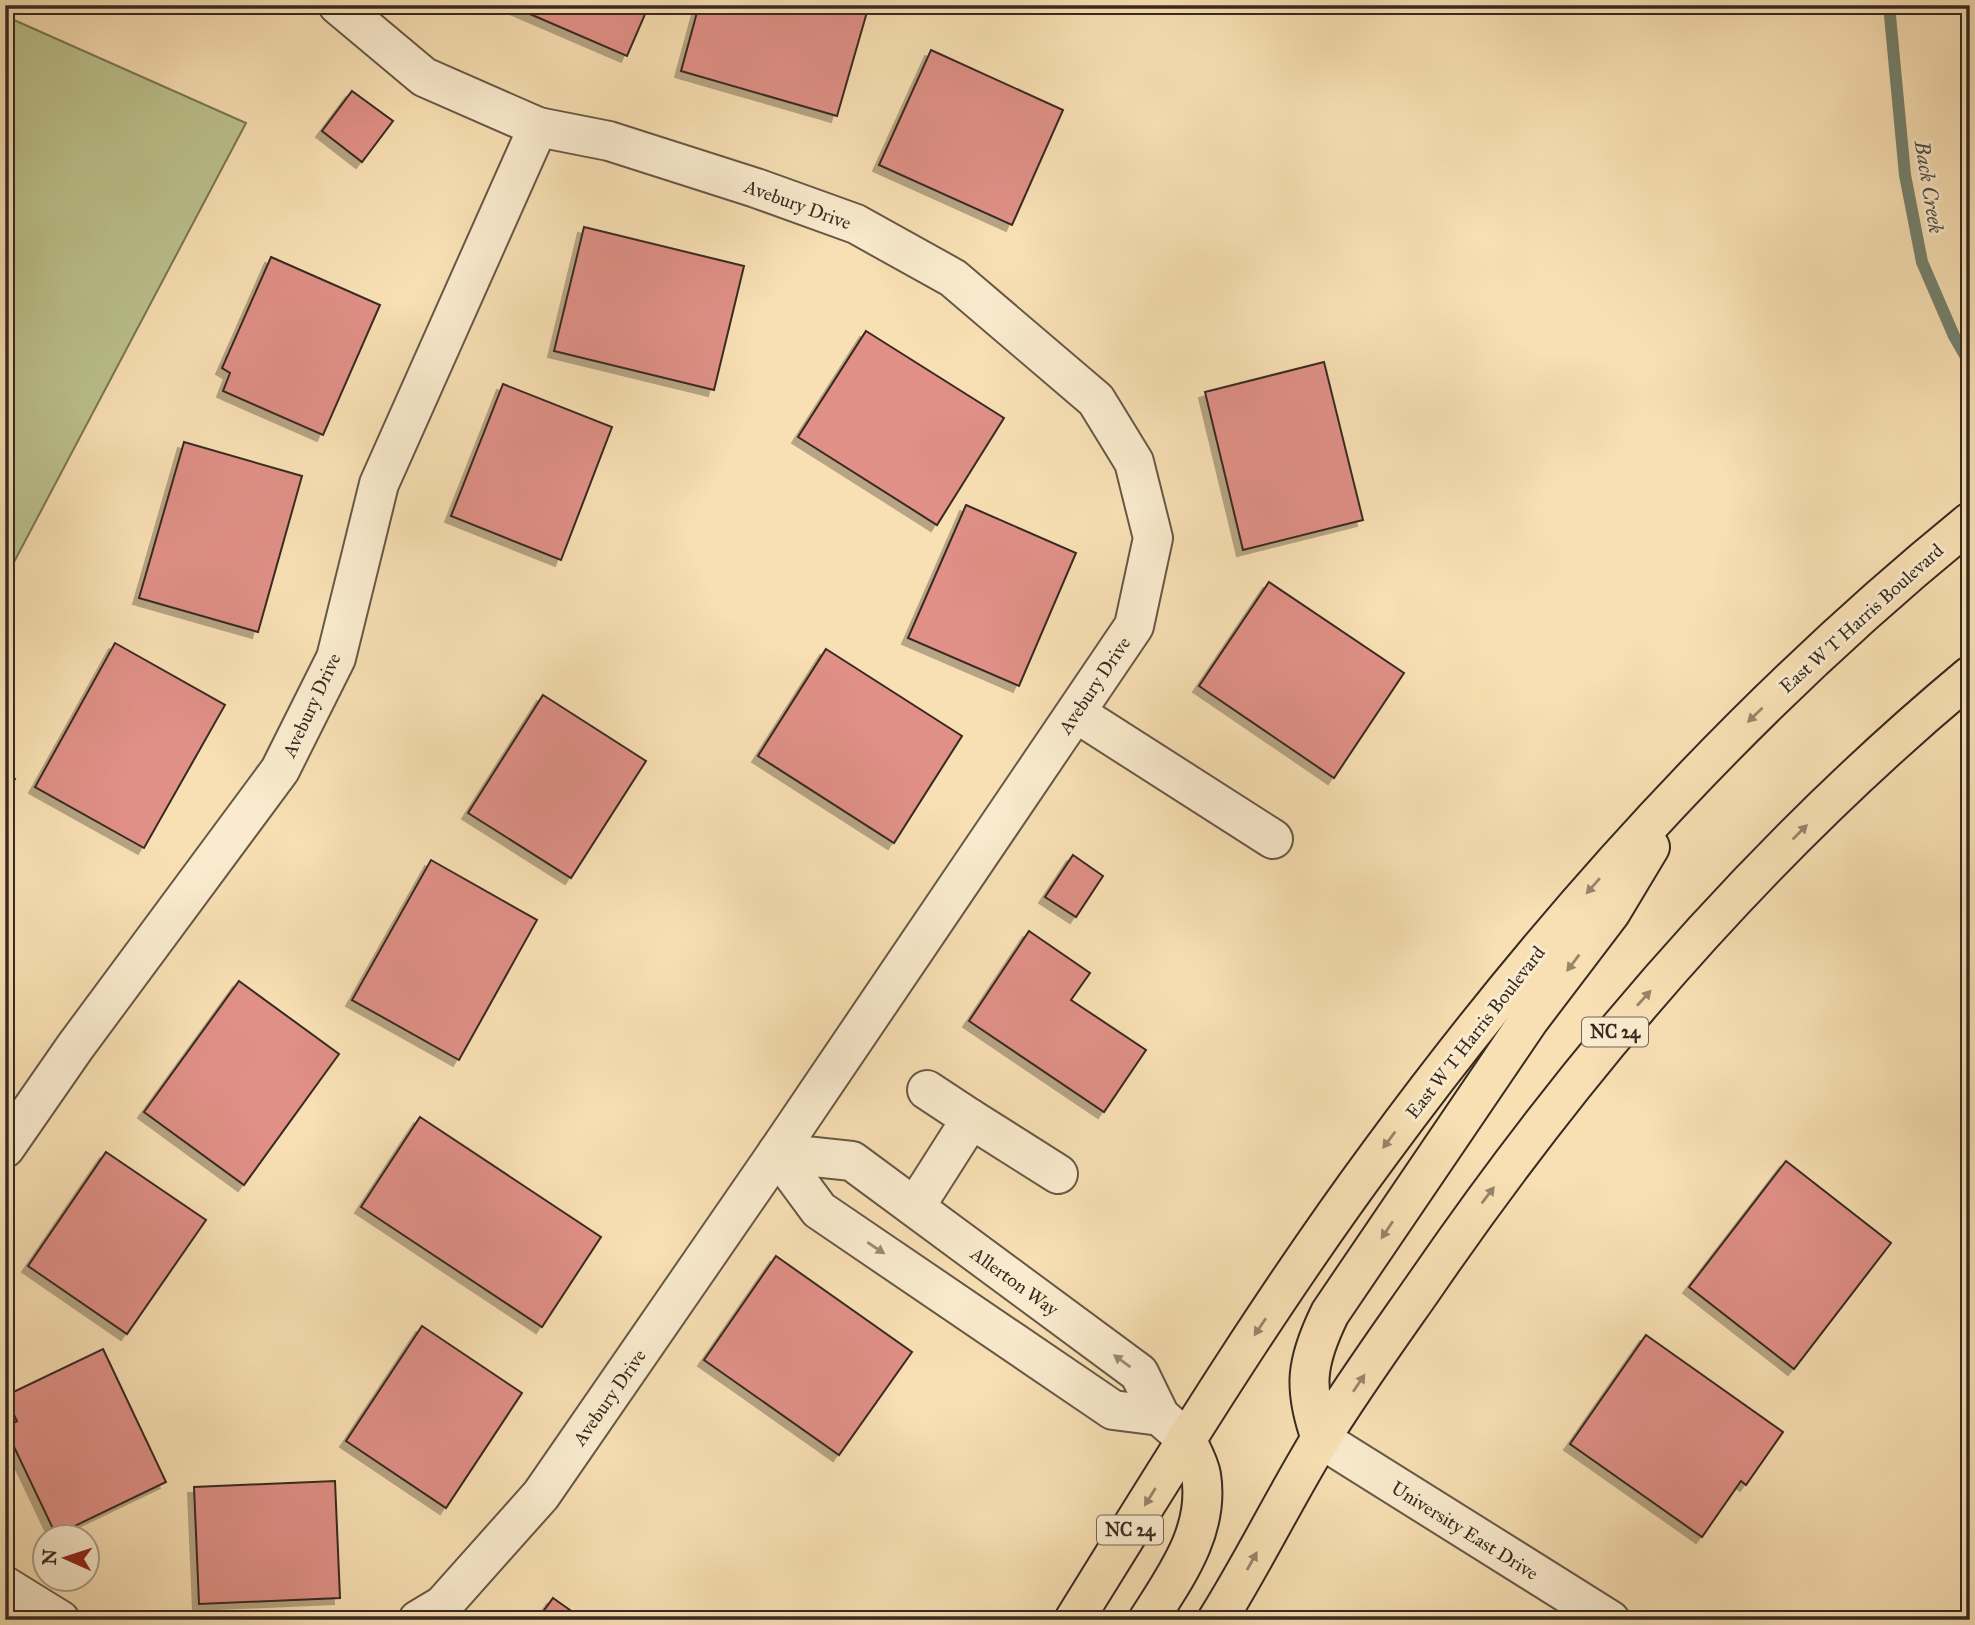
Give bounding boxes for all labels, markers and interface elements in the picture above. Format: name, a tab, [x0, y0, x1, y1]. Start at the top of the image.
water label: Back Creek	[1909, 138, 1949, 236]
street label: Avebury Drive	[740, 174, 855, 234]
street label: East W T Harris Boulevard	[1775, 538, 1948, 698]
street label: Avebury Drive	[1053, 632, 1135, 739]
street label: Avebury Drive	[277, 649, 346, 762]
one-way arrow	[1747, 707, 1764, 723]
one-way arrow	[1792, 824, 1809, 841]
one-way arrow	[1586, 878, 1601, 895]
street label: East W T Harris Boulevard	[1401, 941, 1550, 1123]
one-way arrow	[1566, 954, 1580, 972]
one-way arrow	[1636, 990, 1652, 1007]
road number: NC 24	[1582, 1017, 1648, 1046]
one-way arrow	[1382, 1131, 1397, 1149]
one-way arrow	[1481, 1186, 1495, 1205]
one-way arrow	[1380, 1221, 1394, 1239]
street label: Allerton Way	[966, 1241, 1064, 1322]
one-way arrow	[866, 1242, 886, 1255]
one-way arrow	[1253, 1317, 1266, 1337]
street label: Avebury Drive	[567, 1345, 651, 1451]
one-way arrow	[1113, 1354, 1131, 1368]
one-way arrow	[1352, 1373, 1365, 1392]
street label: University East Drive	[1387, 1476, 1543, 1585]
one-way arrow	[1144, 1488, 1157, 1507]
road number: NC 24	[1097, 1516, 1163, 1545]
north arrow	[32, 1524, 102, 1594]
text: N	[38, 1548, 61, 1566]
one-way arrow	[1246, 1551, 1258, 1571]

